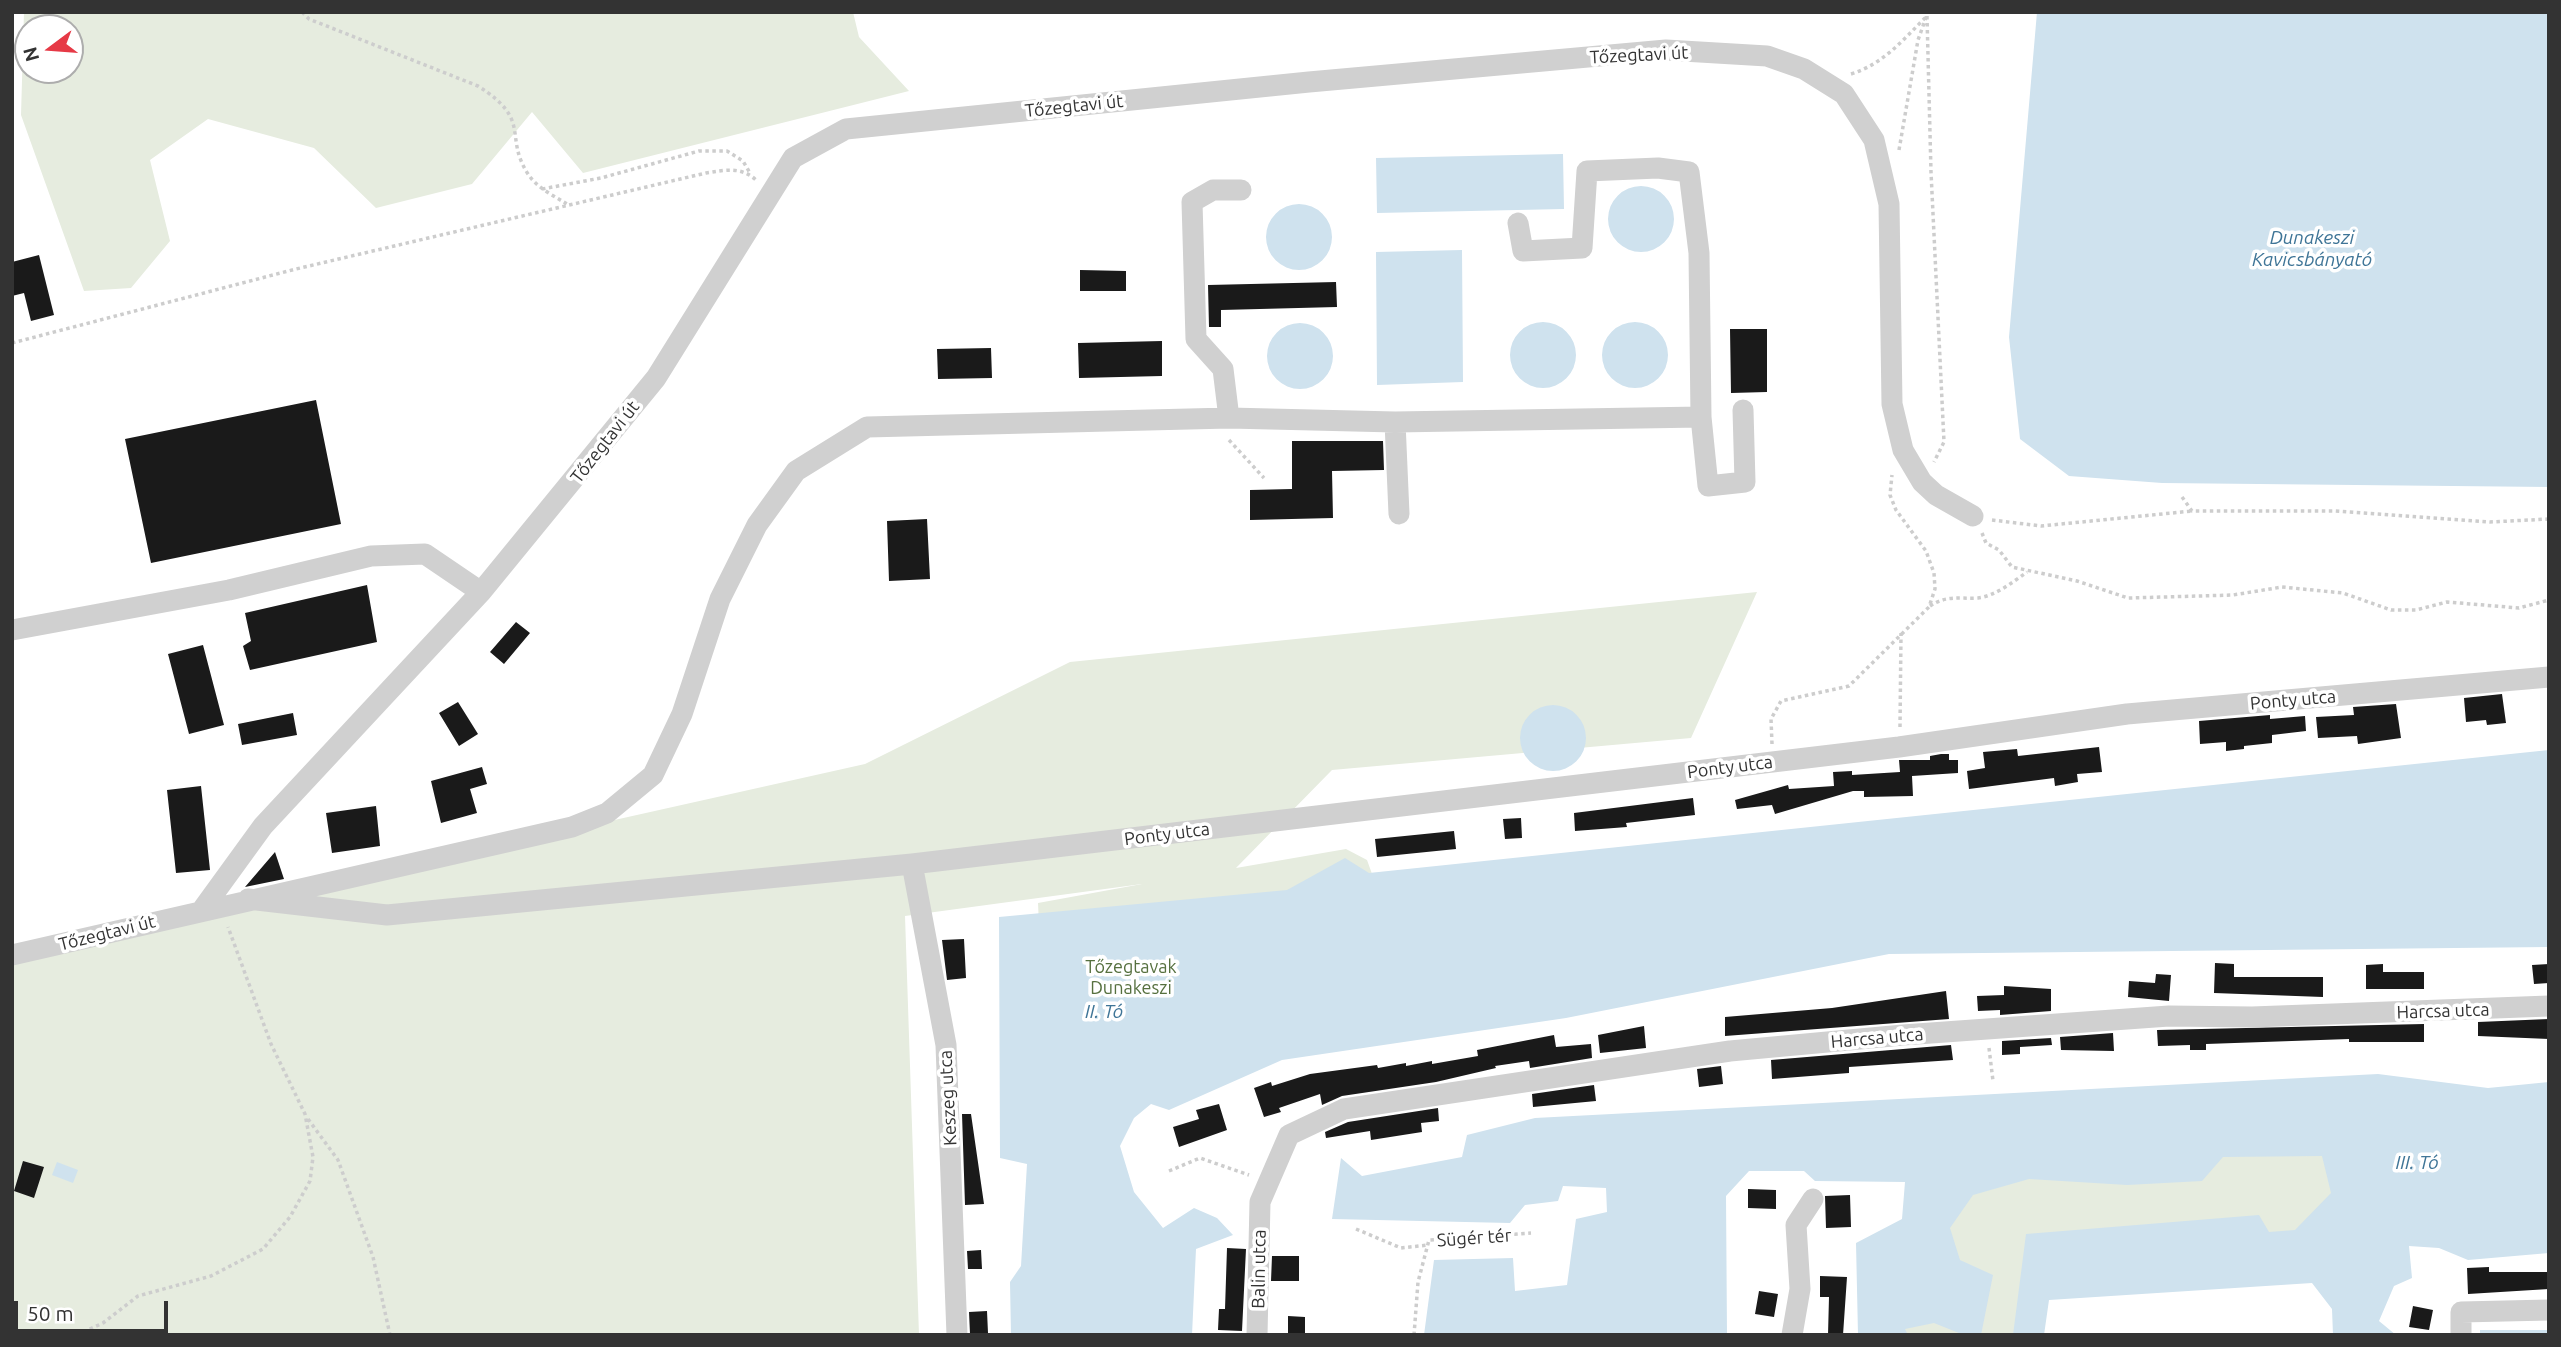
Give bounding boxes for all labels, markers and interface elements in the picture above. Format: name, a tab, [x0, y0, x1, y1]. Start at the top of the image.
north arrow	[14, 14, 84, 84]
street label: Tőzegtavi út	[1589, 42, 1689, 68]
text: N	[18, 44, 43, 64]
street label: Tőzegtavi út	[1024, 90, 1124, 122]
water label: Dunakeszi Kavicsbányató	[2252, 227, 2372, 271]
street label: Tőzegtavi út	[566, 396, 644, 488]
street label: Ponty utca	[2249, 685, 2337, 715]
street label: Ponty utca	[1686, 751, 1774, 783]
street label: Ponty utca	[1123, 818, 1211, 850]
street label: Tőzegtavi út	[56, 911, 158, 955]
park label: Tőzegtavak Dunakeszi	[1085, 956, 1177, 998]
street label: Harcsa utca	[2396, 999, 2490, 1023]
water label: II. Tó	[1085, 1001, 1123, 1023]
street label: Harcsa utca	[1830, 1023, 1924, 1053]
street label: Keszeg utca	[935, 1050, 961, 1146]
water label: III. Tó	[2396, 1152, 2438, 1174]
street label: Sügér tér	[1436, 1225, 1512, 1251]
street label: Balin utca	[1248, 1229, 1270, 1309]
scale bar	[18, 1288, 172, 1332]
text: 50 m	[27, 1301, 74, 1325]

